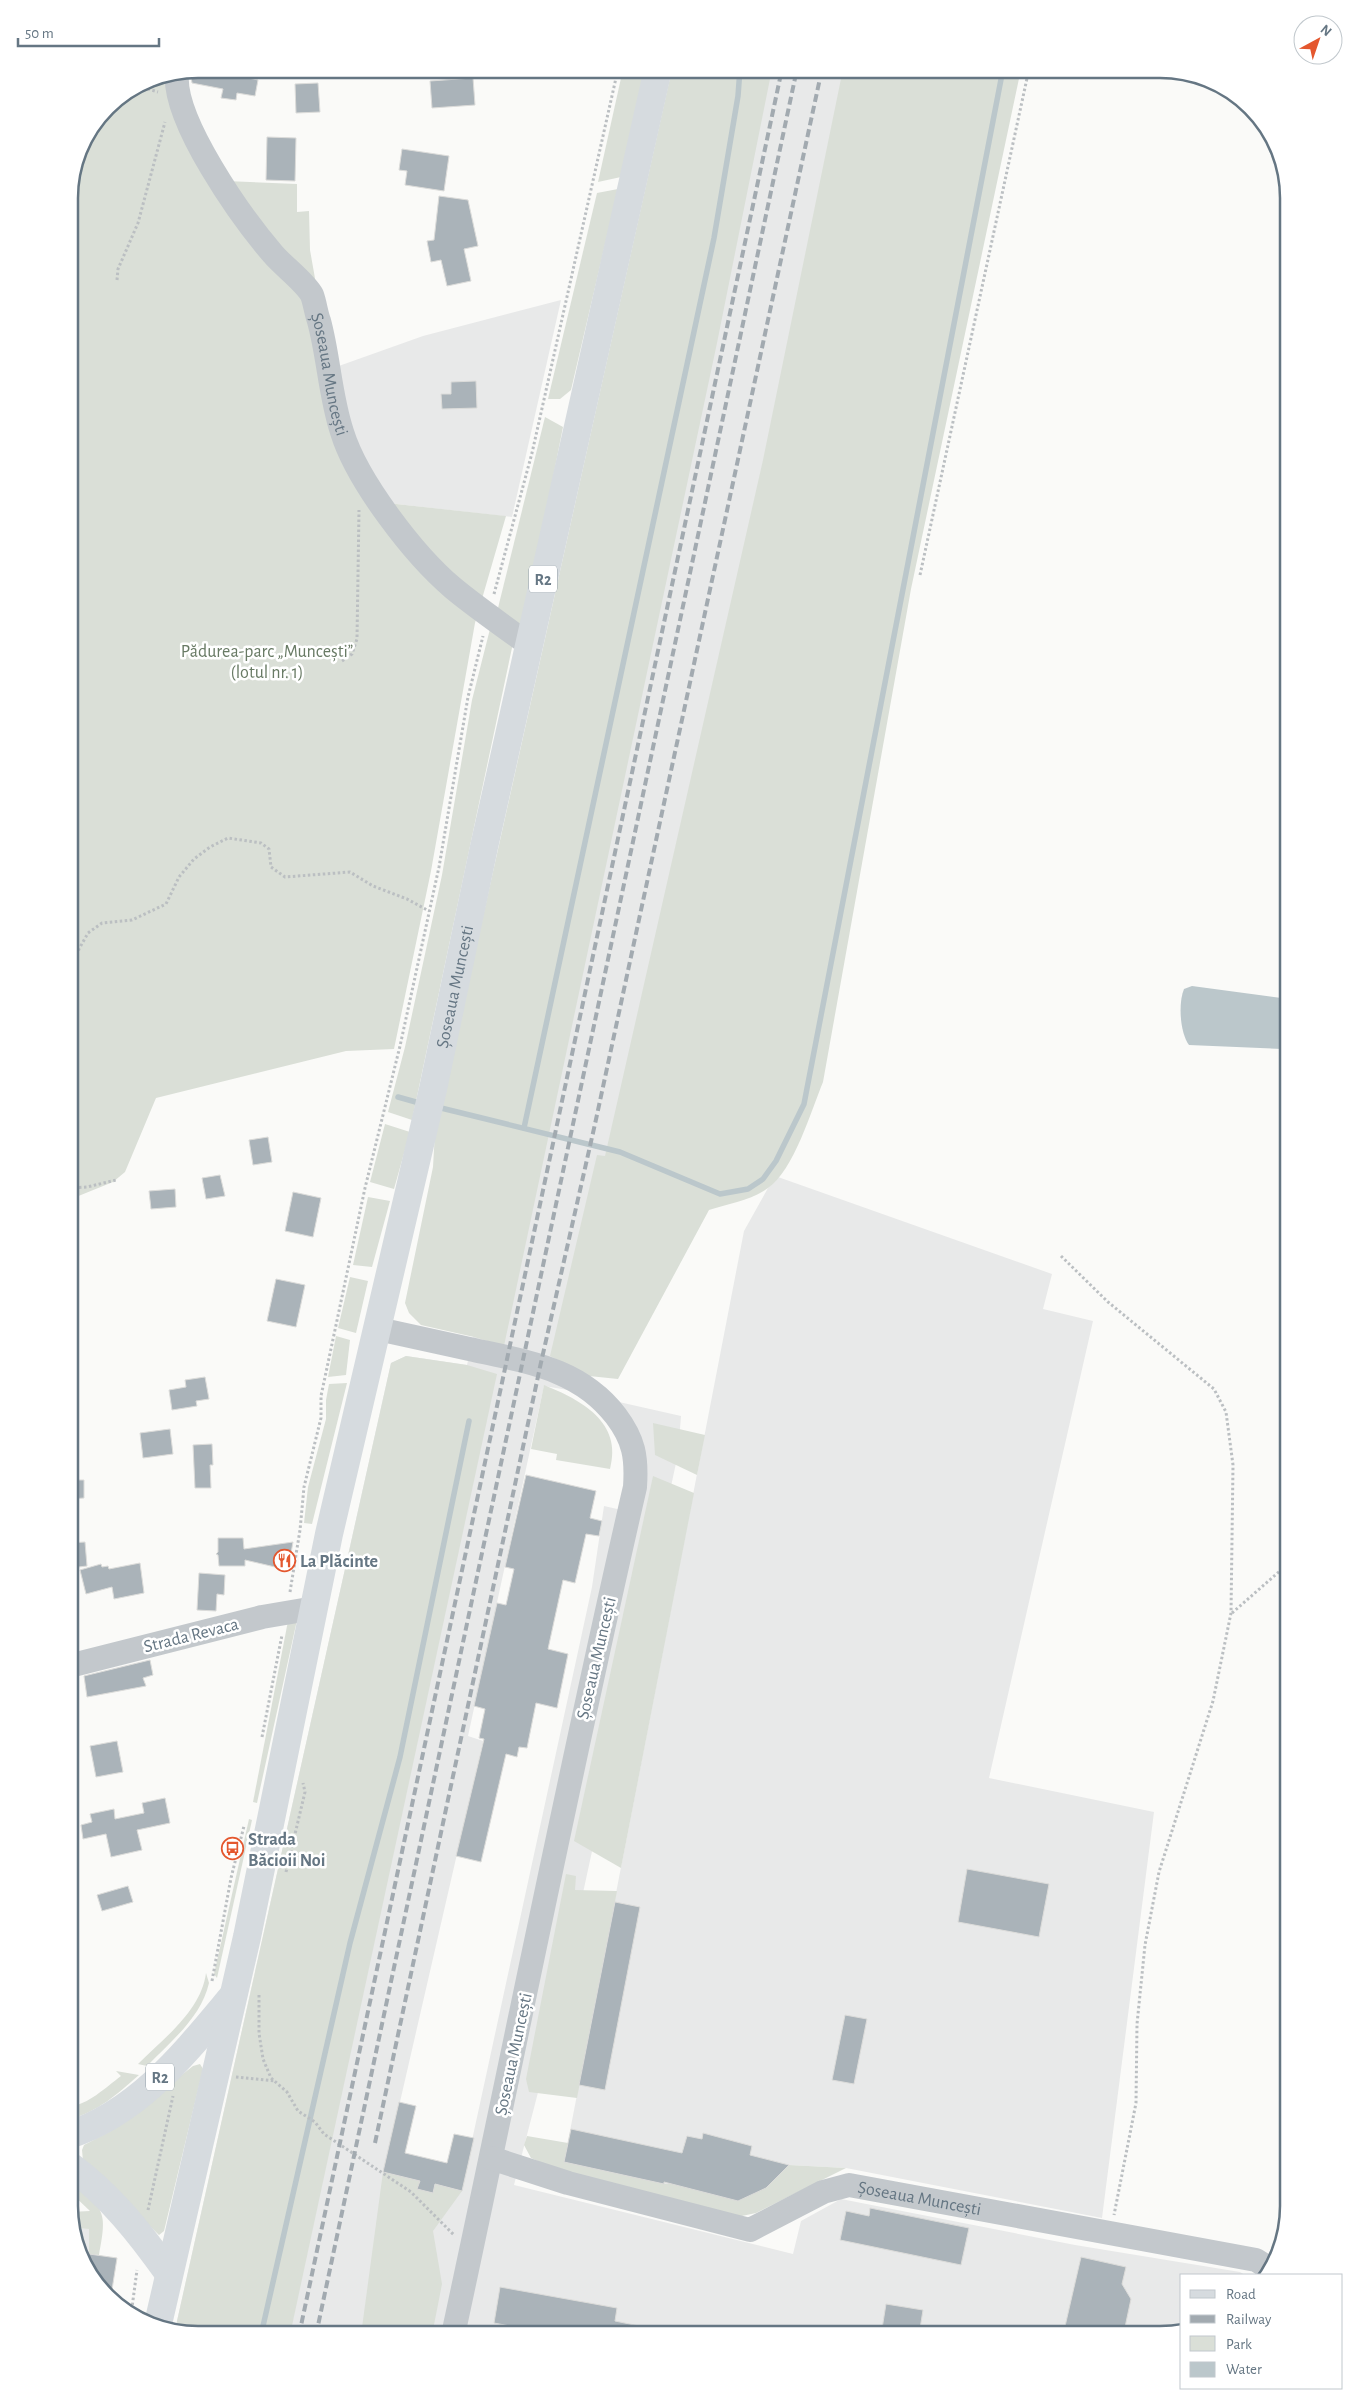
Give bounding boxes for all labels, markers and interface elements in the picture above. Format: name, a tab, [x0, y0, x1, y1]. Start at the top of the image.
scale bar	[18, 15, 159, 47]
north arrow	[1293, 15, 1343, 65]
text: N	[1317, 22, 1334, 39]
text: 50 m	[25, 26, 54, 41]
street label: Șoseaua Muncești	[306, 311, 351, 438]
road number: R2	[529, 566, 557, 592]
park label: Pădurea-parc „Muncești” (lotul nr. 1)	[181, 643, 353, 682]
street label: Șoseaua Muncești	[434, 924, 477, 1050]
restaurant icon: La Plăcinte	[272, 1549, 296, 1573]
place label: La Plăcinte	[300, 1553, 378, 1571]
street label: Șoseaua Muncești	[574, 1595, 621, 1721]
street label: Strada Revaca	[142, 1615, 241, 1656]
place label: Strada Băcioii Noi	[248, 1831, 325, 1870]
bus stop icon: Strada Băcioii Noi	[220, 1837, 244, 1861]
street label: Șoseaua Muncești	[492, 1991, 537, 2117]
road number: R2	[146, 2064, 174, 2090]
street label: Șoseaua Muncești	[856, 2179, 983, 2219]
legend	[1180, 2274, 1343, 2389]
text: Road	[1226, 2287, 1256, 2302]
text: Railway	[1226, 2312, 1272, 2327]
text: Park	[1226, 2337, 1252, 2352]
text: Water	[1226, 2362, 1262, 2377]

